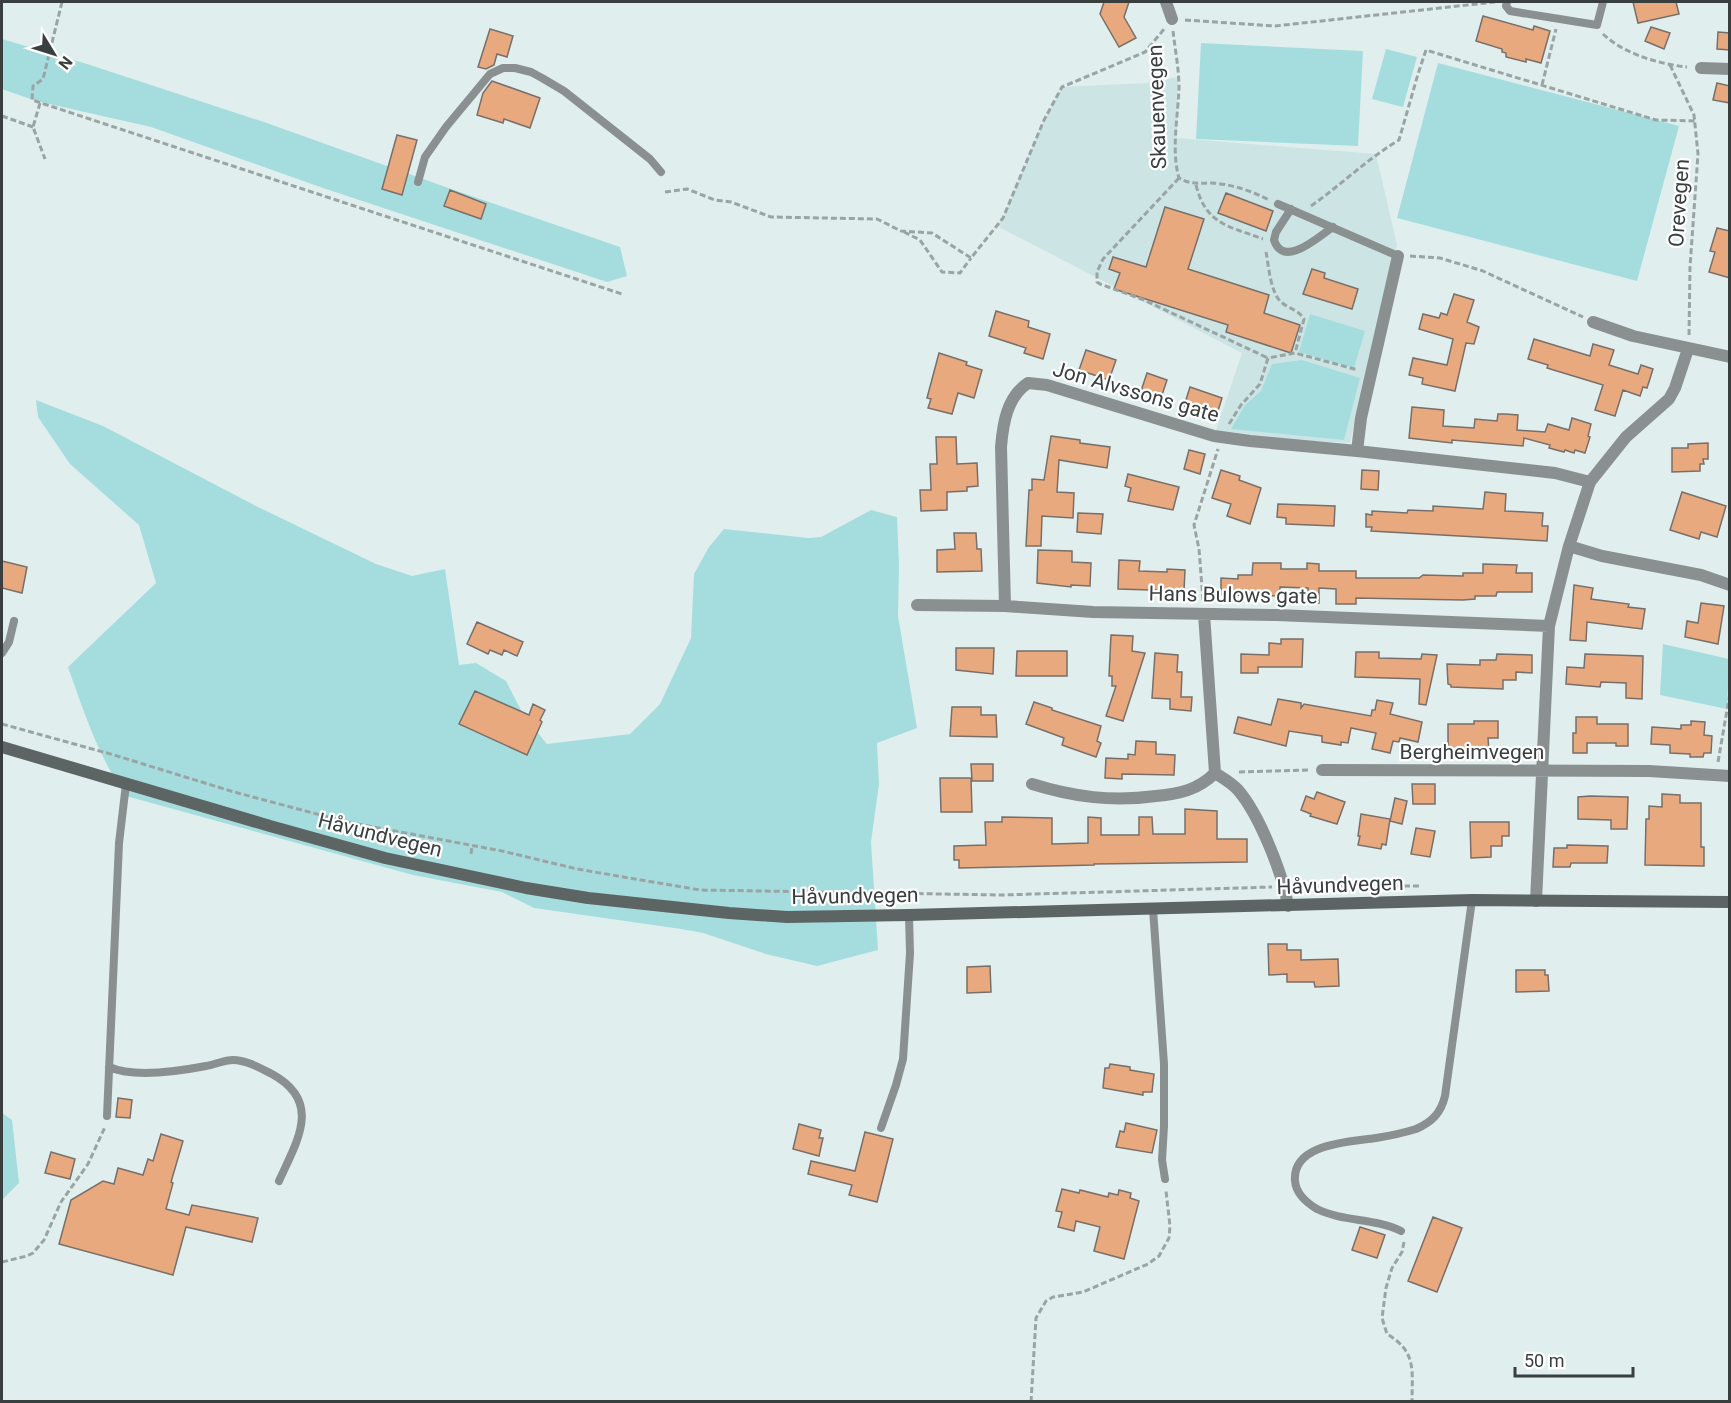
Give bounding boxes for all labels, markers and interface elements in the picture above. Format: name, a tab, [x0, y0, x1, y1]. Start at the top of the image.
north arrow	[24, 24, 84, 84]
street label: Skauenvegen	[1143, 44, 1171, 170]
text: N	[54, 53, 76, 73]
street label: Orevegen	[1664, 158, 1694, 248]
street label: Jon Alvssons gate	[1050, 357, 1222, 427]
street label: Hans Bulows gate	[1148, 582, 1318, 608]
street label: Bergheimvegen	[1400, 740, 1544, 764]
street label: Håvundvegen	[315, 808, 445, 862]
street label: Håvundvegen	[1276, 871, 1404, 899]
street label: Håvundvegen	[791, 883, 919, 909]
scale bar	[1515, 1340, 1634, 1378]
text: 50 m	[1524, 1350, 1564, 1371]

